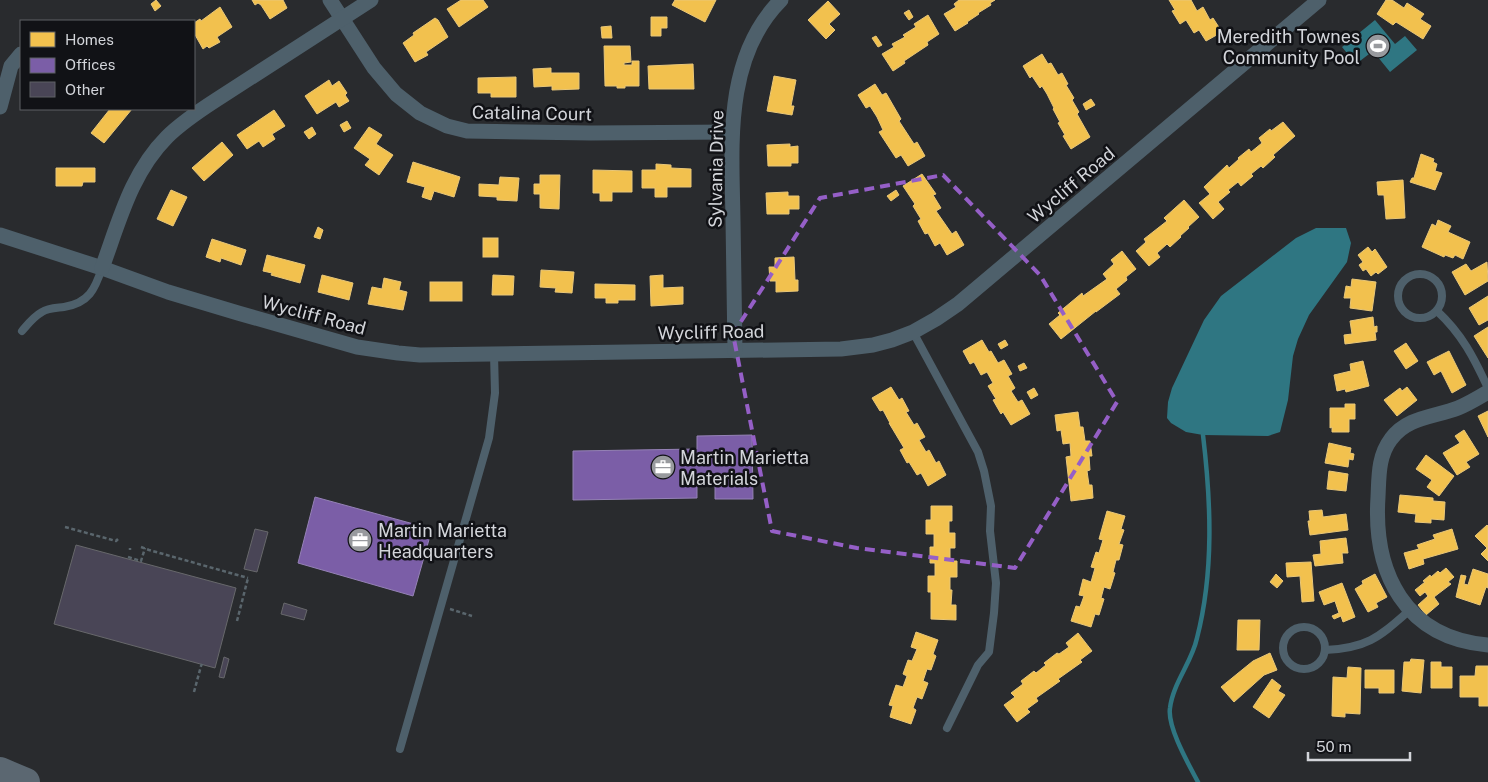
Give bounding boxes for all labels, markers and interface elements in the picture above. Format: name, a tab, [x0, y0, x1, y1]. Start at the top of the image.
legend	[20, 20, 195, 110]
place label: Meredith Townes Community Pool	[1217, 26, 1360, 68]
text: Homes	[65, 31, 114, 48]
sports icon: Meredith Townes Community Pool	[1365, 33, 1391, 59]
text: Offices	[65, 56, 115, 73]
text: Other	[65, 81, 105, 98]
street label: Catalina Court	[472, 101, 592, 125]
street label: Sylvania Drive	[704, 110, 728, 228]
street label: Wycliff Road	[1023, 143, 1119, 227]
street label: Wycliff Road	[260, 291, 368, 339]
street label: Wycliff Road	[657, 321, 765, 343]
place label: Martin Marietta Materials	[680, 447, 809, 489]
office icon: Martin Marietta Materials	[650, 454, 676, 480]
place label: Martin Marietta Headquarters	[378, 520, 507, 562]
office icon: Martin Marietta Headquarters	[347, 527, 373, 553]
scale bar	[1308, 730, 1410, 762]
text: 50 m	[1316, 738, 1351, 755]

